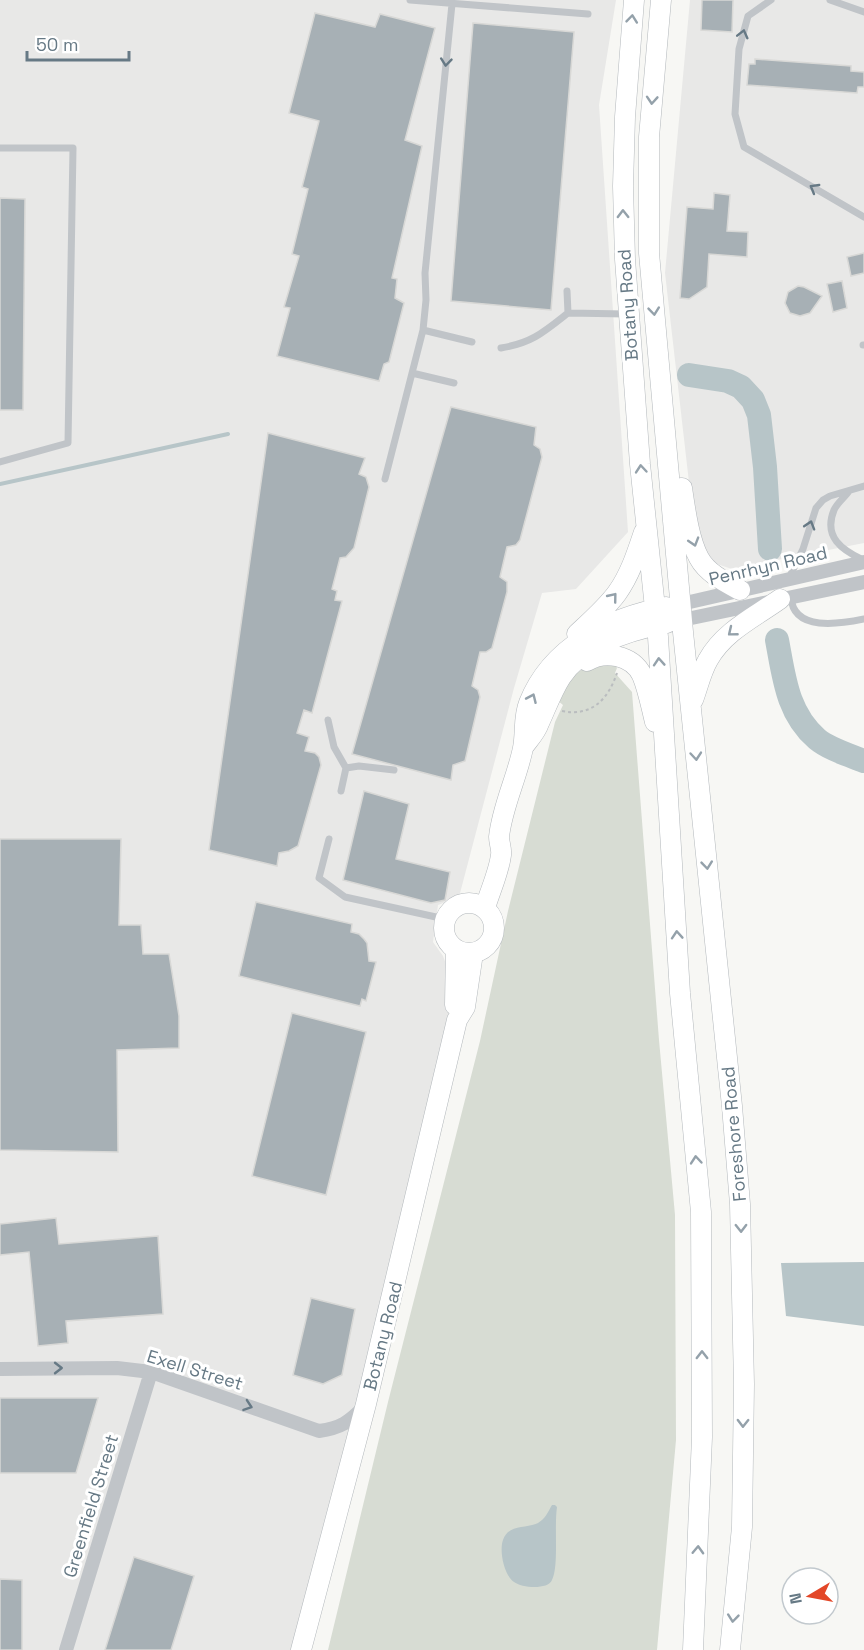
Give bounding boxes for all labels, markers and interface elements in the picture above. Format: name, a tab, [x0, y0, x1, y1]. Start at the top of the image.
one-way arrow	[625, 15, 638, 24]
scale bar	[27, 24, 129, 62]
one-way arrow	[735, 30, 748, 40]
text: 50 m	[36, 33, 78, 56]
one-way arrow	[440, 58, 453, 67]
one-way arrow	[646, 96, 659, 105]
one-way arrow	[809, 184, 820, 195]
one-way arrow	[617, 209, 630, 218]
street label: Botany Road	[612, 248, 643, 362]
one-way arrow	[647, 306, 660, 316]
one-way arrow	[635, 464, 648, 473]
one-way arrow	[803, 520, 815, 531]
one-way arrow	[687, 536, 699, 547]
street label: Penrhyn Road	[706, 541, 829, 590]
one-way arrow	[606, 593, 617, 604]
one-way arrow	[728, 625, 739, 636]
one-way arrow	[653, 657, 666, 666]
one-way arrow	[525, 693, 537, 704]
one-way arrow	[689, 752, 702, 761]
one-way arrow	[700, 860, 713, 869]
one-way arrow	[670, 930, 683, 939]
street label: Foreshore Road	[716, 1066, 751, 1202]
one-way arrow	[690, 1155, 703, 1164]
one-way arrow	[734, 1224, 747, 1233]
street label: Botany Road	[358, 1279, 407, 1393]
street label: Exell Street	[144, 1344, 246, 1395]
one-way arrow	[696, 1350, 708, 1359]
one-way arrow	[54, 1362, 63, 1374]
one-way arrow	[242, 1398, 252, 1411]
one-way arrow	[737, 1419, 749, 1428]
street label: Greenfield Street	[58, 1431, 123, 1580]
one-way arrow	[691, 1545, 704, 1554]
north arrow	[780, 1566, 840, 1626]
text: N	[784, 1591, 807, 1606]
one-way arrow	[727, 1613, 740, 1622]

